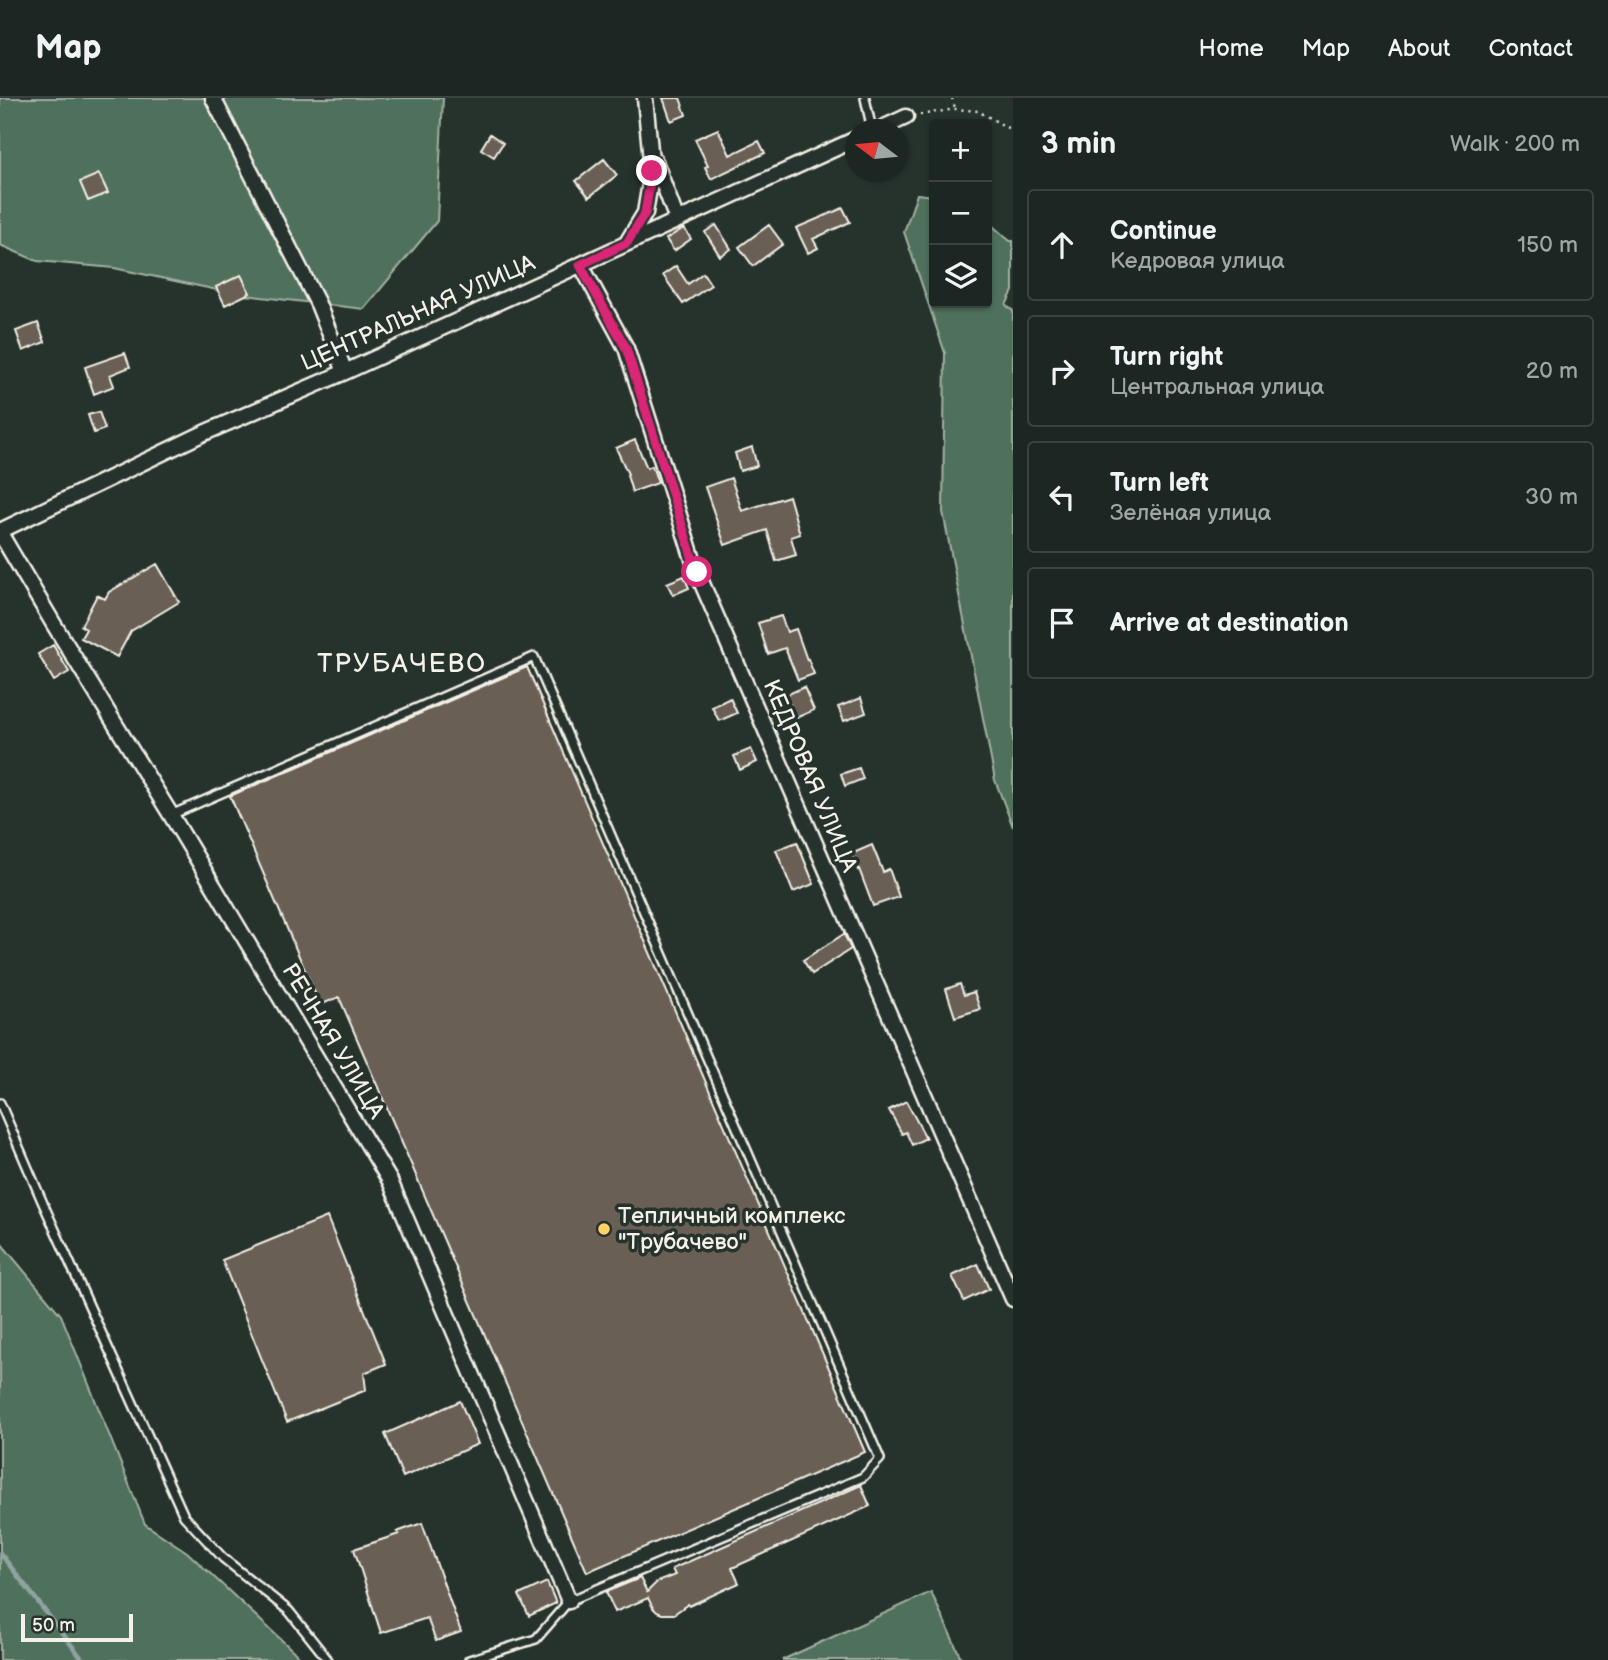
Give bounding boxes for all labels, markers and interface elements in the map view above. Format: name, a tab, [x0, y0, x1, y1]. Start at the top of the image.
text: Map	[35, 28, 101, 68]
text: Home	[1199, 34, 1264, 63]
text: Map	[1302, 34, 1350, 63]
text: About	[1388, 34, 1450, 63]
text: Contact	[1488, 34, 1573, 63]
north arrow	[845, 119, 908, 182]
map controls	[929, 119, 992, 308]
button: +	[929, 119, 992, 182]
text: 3 min	[1041, 126, 1116, 162]
text: Walk · 200 m	[1450, 130, 1580, 158]
route end	[636, 155, 667, 186]
button: −	[929, 182, 992, 245]
text: Continue	[1110, 216, 1217, 247]
icon: ahead	[1043, 226, 1081, 264]
text: 150 m	[1517, 231, 1578, 259]
button: layers	[929, 245, 992, 308]
text: Кедровая улица	[1110, 247, 1285, 275]
street label: ЦЕНТРАЛЬНАЯ УЛИЦА	[297, 249, 539, 377]
text: Turn right	[1110, 342, 1223, 373]
icon: right	[1043, 352, 1081, 390]
text: 20 m	[1526, 357, 1578, 385]
text: Центральная улица	[1110, 373, 1324, 401]
text: Turn left	[1110, 468, 1209, 499]
icon: left	[1043, 478, 1081, 516]
text: 30 m	[1525, 483, 1578, 511]
text: Зелёная улица	[1110, 499, 1271, 527]
route start	[681, 556, 712, 587]
icon: arrive	[1043, 604, 1081, 642]
text: Arrive at destination	[1110, 608, 1349, 639]
district label: ТРУБАЧЕВО	[317, 649, 487, 680]
street label: КЕДРОВАЯ УЛИЦА	[757, 676, 863, 876]
street label: РЕЧНАЯ УЛИЦА	[276, 958, 390, 1124]
place label: Тепличный комплекс "Трубачево"	[618, 1202, 846, 1256]
marker: Тепличный комплекс "Трубачево"	[596, 1221, 612, 1237]
scale bar	[21, 1611, 133, 1643]
text: 50 m	[32, 1614, 75, 1637]

